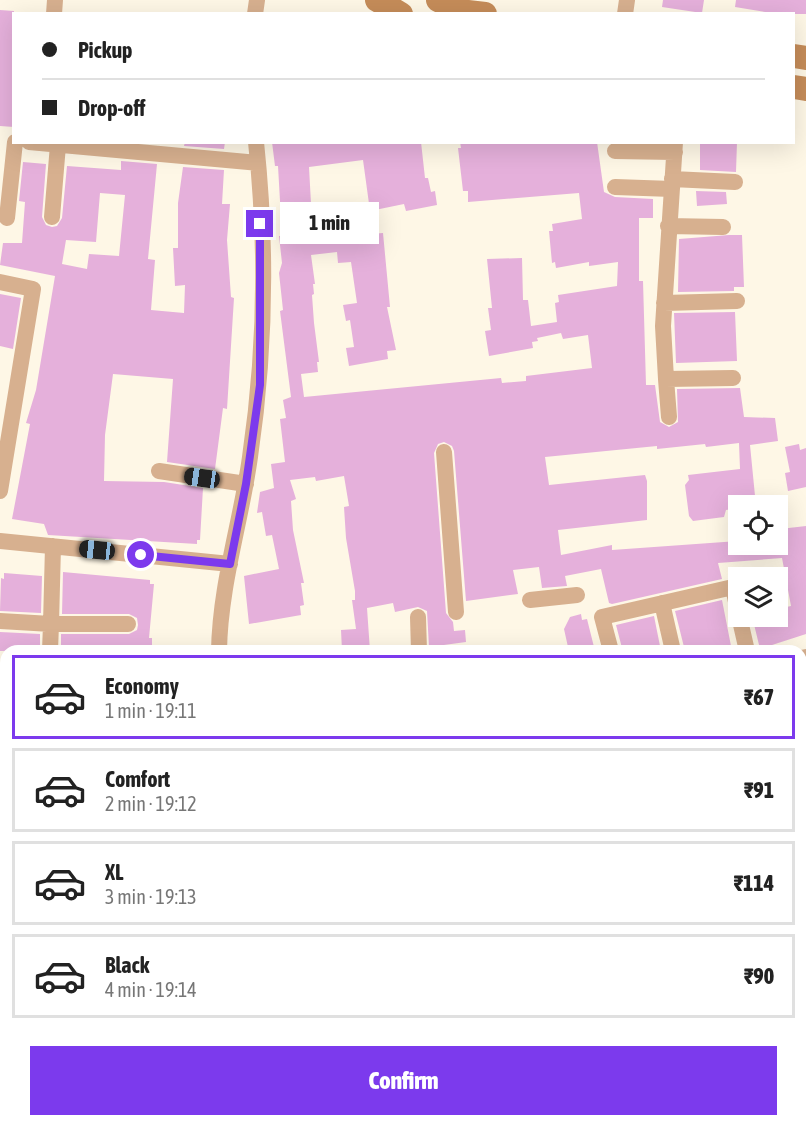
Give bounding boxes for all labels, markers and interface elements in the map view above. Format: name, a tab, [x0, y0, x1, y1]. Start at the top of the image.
text: Pickup	[78, 37, 133, 63]
text: Drop-off	[78, 95, 145, 121]
callout: 1 min	[281, 203, 380, 245]
route end	[246, 210, 273, 237]
text: 1 min	[309, 211, 350, 234]
car	[183, 467, 221, 489]
map controls	[728, 495, 788, 627]
button: locate	[728, 495, 788, 555]
car	[78, 539, 116, 561]
route start	[127, 541, 154, 568]
button: layers	[728, 567, 788, 627]
icon: car	[33, 670, 87, 724]
text: Economy	[105, 673, 179, 699]
text: ₹67	[744, 684, 774, 710]
text: 1 min · 19:11	[105, 699, 197, 722]
icon: car	[33, 763, 87, 817]
text: Comfort	[105, 766, 170, 792]
text: ₹91	[744, 777, 774, 803]
text: 2 min · 19:12	[105, 792, 197, 815]
icon: car	[33, 856, 87, 910]
text: XL	[105, 859, 123, 885]
text: ₹114	[734, 870, 774, 896]
text: 3 min · 19:13	[105, 885, 197, 908]
icon: car	[33, 949, 87, 1003]
text: Black	[105, 952, 149, 978]
text: ₹90	[744, 963, 774, 989]
text: 4 min · 19:14	[105, 978, 197, 1001]
button: Confirm	[30, 1046, 777, 1115]

